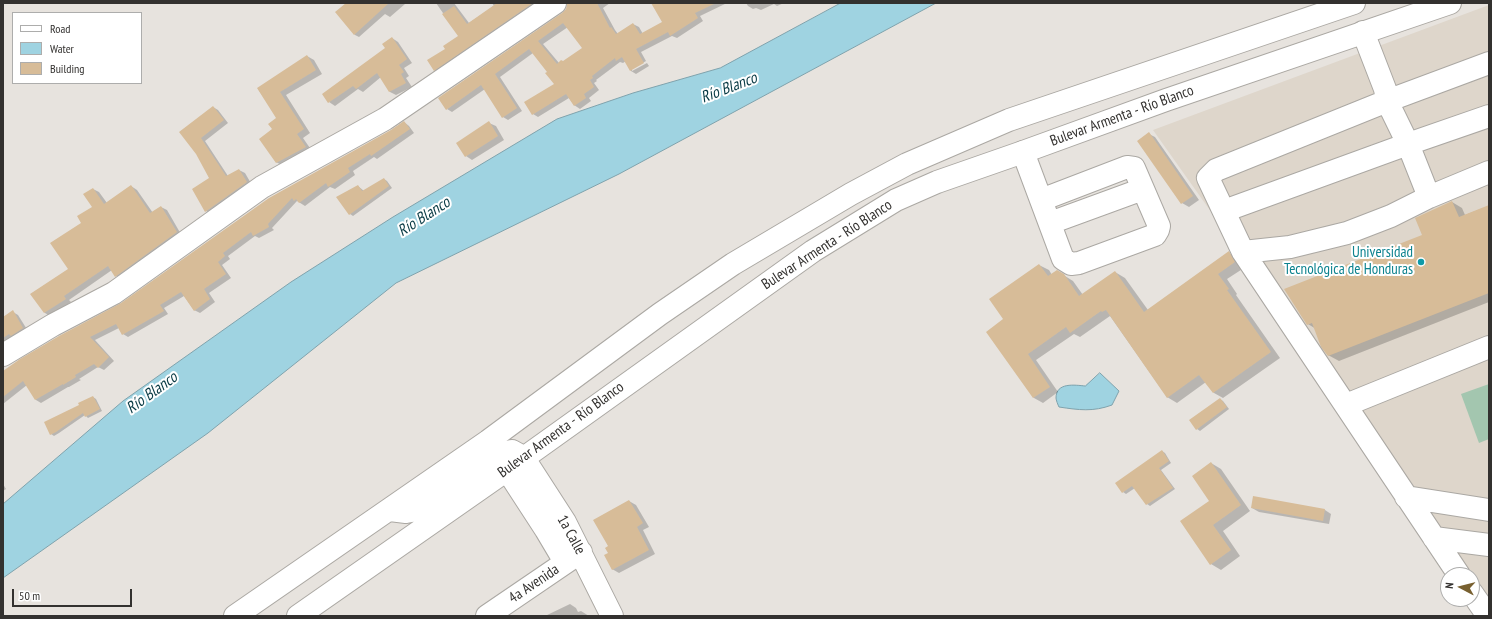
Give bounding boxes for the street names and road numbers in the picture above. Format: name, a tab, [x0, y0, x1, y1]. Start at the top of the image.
street label: Bulevar Armenta - Río Blanco	[1048, 82, 1196, 150]
street label: Bulevar Armenta - Río Blanco	[759, 196, 895, 294]
street label: Bulevar Armenta - Río Blanco	[494, 378, 628, 482]
street label: 1a Calle	[553, 512, 589, 558]
street label: 4a Avenida	[505, 561, 563, 607]

